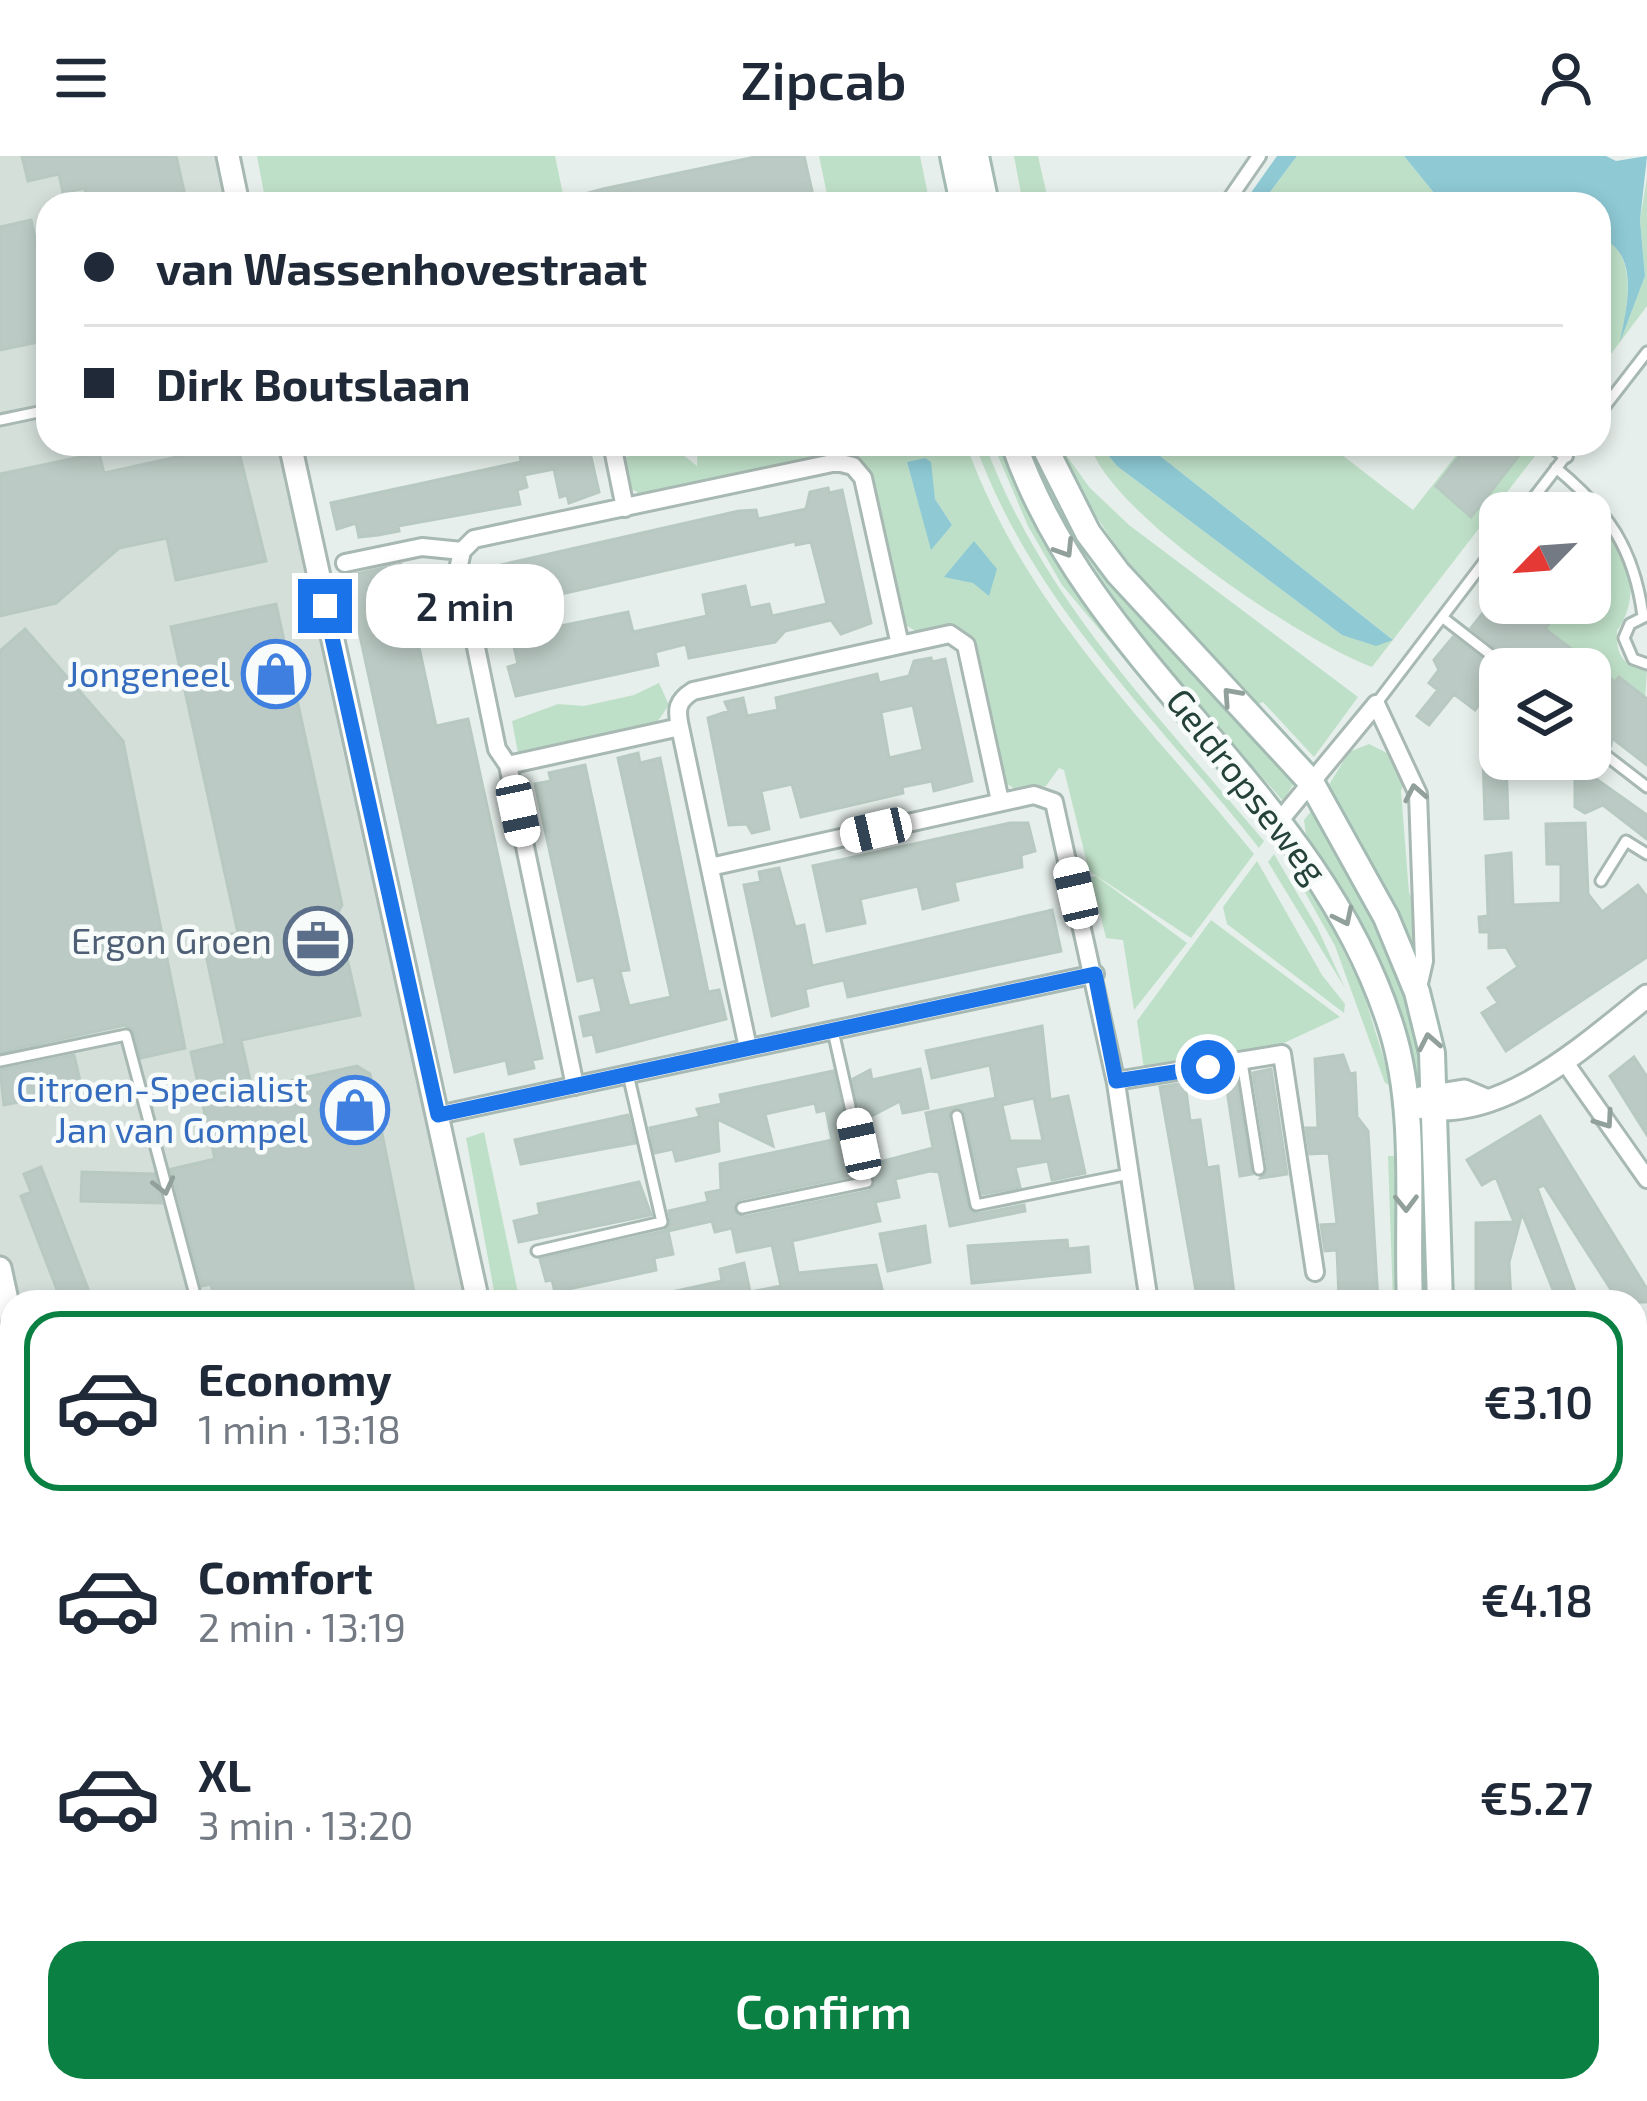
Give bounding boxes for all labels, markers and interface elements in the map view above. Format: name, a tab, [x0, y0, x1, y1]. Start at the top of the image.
icon: menu	[48, 45, 114, 111]
icon: person	[1533, 45, 1599, 111]
text: Zipcab	[740, 46, 907, 111]
text: van Wassenhovestraat	[156, 240, 647, 294]
text: Dirk Boutslaan	[156, 356, 471, 410]
north arrow	[1479, 492, 1611, 624]
map controls	[1479, 492, 1611, 780]
one-way arrow	[1051, 536, 1073, 558]
callout: 2 min	[367, 564, 565, 648]
route end	[298, 579, 352, 633]
text: 2 min	[416, 582, 514, 629]
shop icon: Jongeneel	[241, 639, 311, 709]
button: layers	[1479, 648, 1611, 780]
place label: Jongeneel	[67, 651, 230, 694]
street label: Geldropseweg	[1159, 679, 1338, 891]
one-way arrow	[1224, 689, 1245, 710]
car	[493, 772, 543, 850]
one-way arrow	[1403, 783, 1428, 803]
car	[837, 804, 915, 856]
car	[1050, 854, 1102, 932]
one-way arrow	[1329, 905, 1353, 926]
office icon: Ergon Groen	[283, 906, 353, 976]
place label: Ergon Groen	[71, 918, 272, 961]
one-way arrow	[1417, 1032, 1443, 1052]
route start	[1181, 1040, 1235, 1094]
place label: Citroen-Specialist Jan van Gompel	[16, 1066, 308, 1150]
shop icon: Citroen-Specialist Jan van Gompel	[320, 1075, 390, 1145]
car	[834, 1105, 884, 1183]
one-way arrow	[1591, 1107, 1613, 1129]
one-way arrow	[150, 1176, 175, 1196]
one-way arrow	[1393, 1194, 1419, 1213]
icon: car	[54, 1347, 162, 1455]
text: Economy	[198, 1351, 392, 1405]
text: €3.10	[1483, 1374, 1593, 1428]
text: 1 min · 13:18	[198, 1405, 401, 1452]
icon: car	[54, 1545, 162, 1653]
text: Comfort	[198, 1549, 373, 1603]
text: €4.18	[1481, 1572, 1593, 1626]
text: 2 min · 13:19	[198, 1603, 406, 1650]
icon: car	[54, 1743, 162, 1851]
text: XL	[198, 1747, 251, 1801]
text: €5.27	[1480, 1770, 1593, 1824]
text: 3 min · 13:20	[198, 1801, 413, 1848]
button: Confirm	[48, 1941, 1599, 2079]

